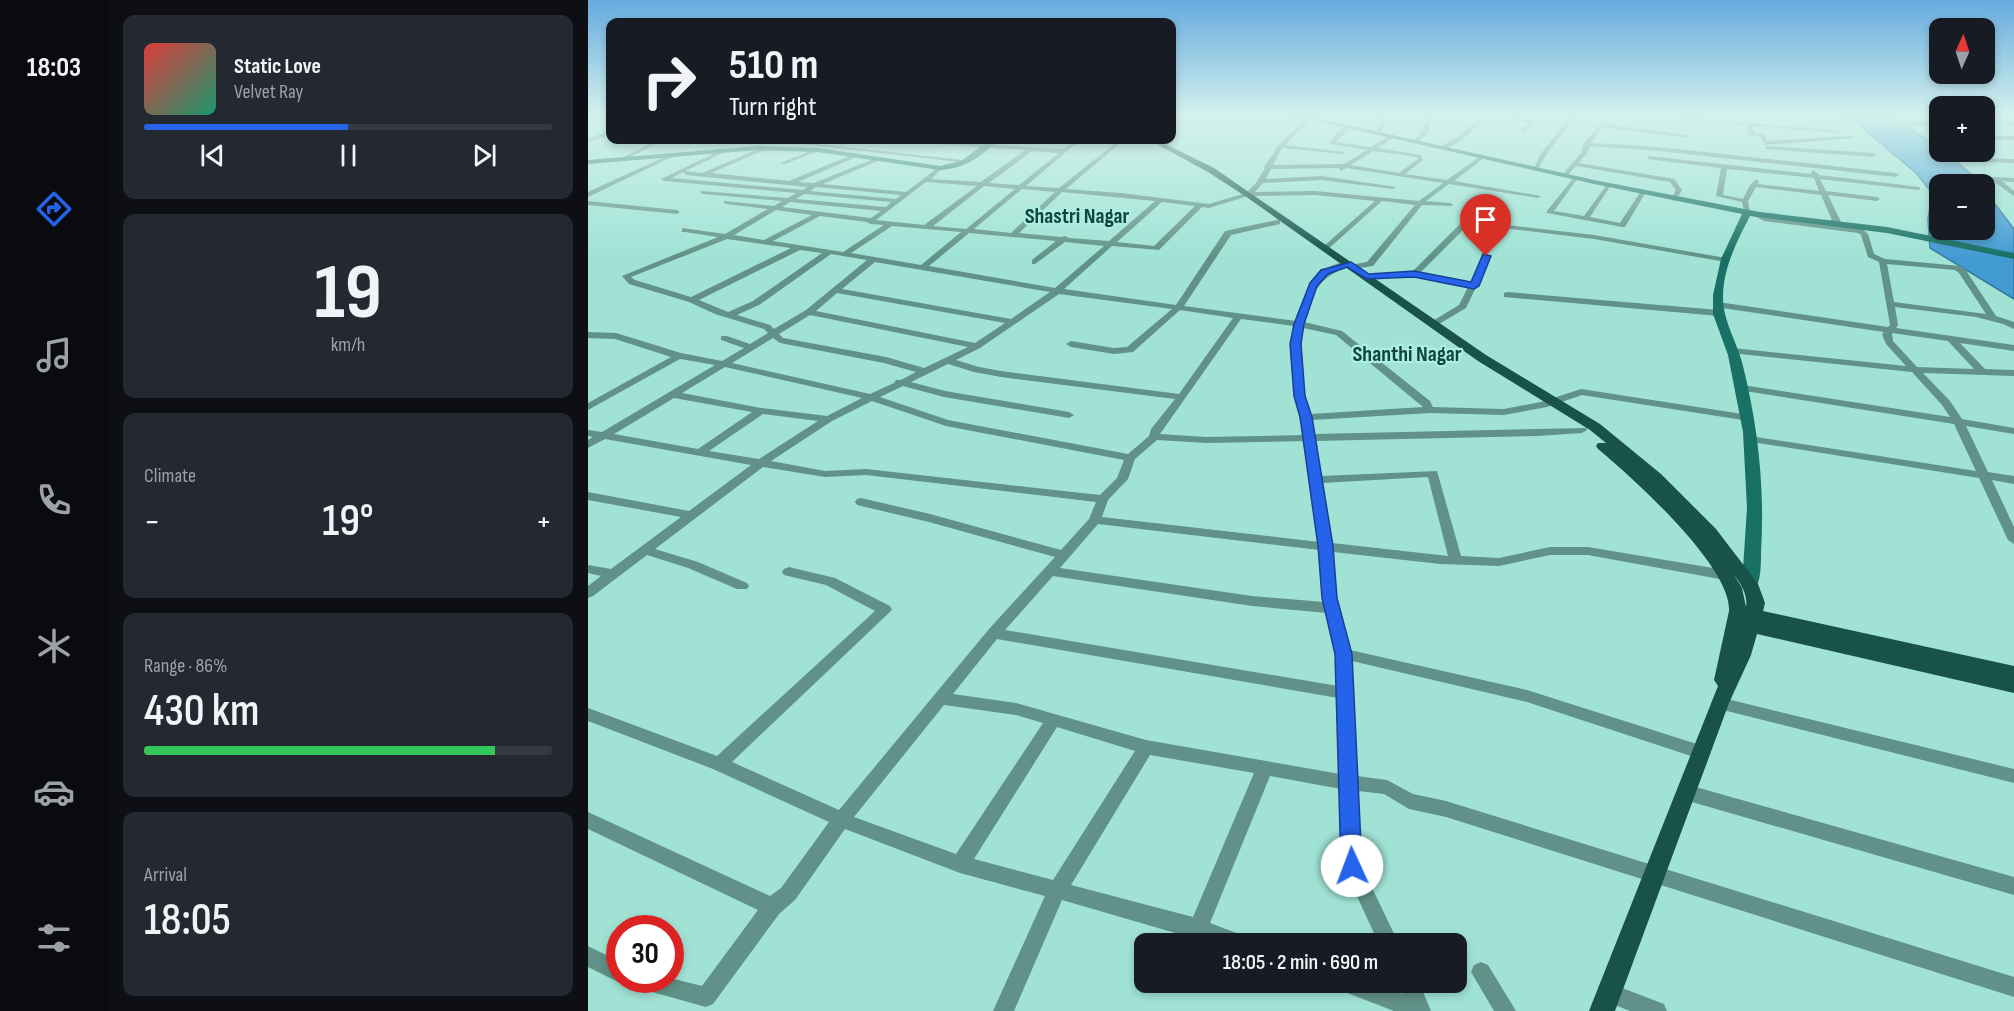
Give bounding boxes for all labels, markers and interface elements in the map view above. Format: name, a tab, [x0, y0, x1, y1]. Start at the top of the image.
north arrow	[1929, 18, 1995, 84]
map controls	[1929, 18, 1995, 240]
text: 510 m	[729, 40, 818, 91]
icon: right	[630, 42, 708, 120]
text: 18:03	[27, 52, 81, 84]
text: Static Love	[234, 53, 321, 80]
text: Velvet Ray	[234, 80, 303, 104]
text: Turn right	[729, 91, 816, 123]
button: +	[1929, 96, 1995, 162]
icon: previous	[196, 139, 229, 172]
icon: pause	[332, 139, 365, 172]
icon: next	[468, 139, 501, 172]
button: −	[1929, 174, 1995, 240]
icon: directions	[33, 188, 75, 230]
pin	[1460, 194, 1511, 256]
district label: Shastri Nagar	[1025, 203, 1130, 230]
icon: arrive	[1469, 203, 1502, 236]
text: 19	[314, 247, 382, 340]
text: km/h	[331, 333, 365, 357]
icon: music	[33, 334, 75, 376]
district label: Shanthi Nagar	[1352, 341, 1462, 368]
text: Climate	[144, 464, 196, 488]
icon: phone	[33, 479, 75, 521]
text: 19°	[322, 494, 374, 549]
text: −	[144, 502, 160, 542]
text: +	[536, 502, 552, 542]
icon: climate	[33, 625, 75, 667]
text: Range · 86%	[144, 654, 228, 678]
text: 430 km	[144, 684, 259, 739]
icon: car	[33, 771, 75, 813]
position arrow	[1320, 834, 1384, 898]
text: Arrival	[144, 863, 187, 887]
text: 18:05	[144, 893, 231, 948]
speed limit sign: 30	[606, 915, 684, 993]
icon: filters	[33, 917, 75, 959]
text: 18:05 · 2 min · 690 m	[1223, 949, 1378, 976]

